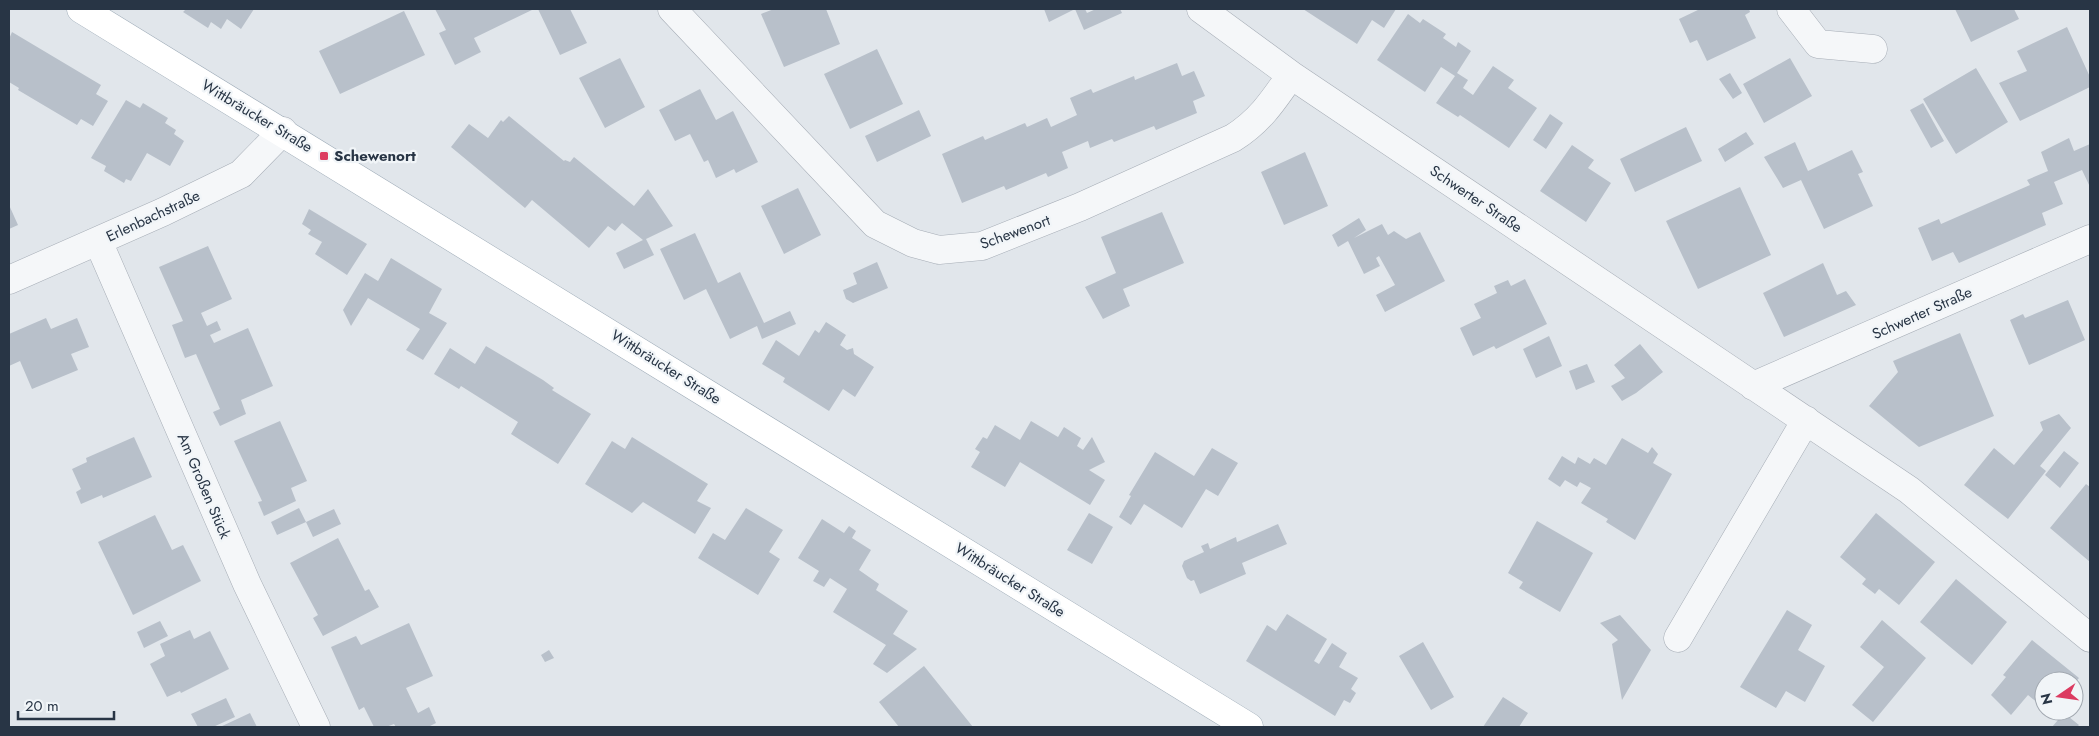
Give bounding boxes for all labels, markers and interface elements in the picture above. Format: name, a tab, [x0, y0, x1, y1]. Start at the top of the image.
street label: Wittbräucker Straße	[197, 74, 317, 158]
place label: Schewenort	[334, 145, 416, 167]
marker: Schewenort	[318, 150, 330, 162]
street label: Schwerter Straße	[1425, 160, 1527, 238]
street label: Erlenbachstraße	[102, 184, 204, 247]
street label: Schewenort	[977, 209, 1054, 255]
street label: Schwerter Straße	[1868, 281, 1976, 345]
street label: Wittbräucker Straße	[607, 324, 726, 410]
street label: Am Großen Stück	[172, 430, 236, 543]
street label: Wittbräucker Straße	[951, 537, 1070, 623]
north arrow	[2034, 671, 2084, 721]
scale bar	[18, 688, 114, 720]
text: N	[2035, 691, 2057, 707]
text: 20 m	[25, 695, 59, 717]

